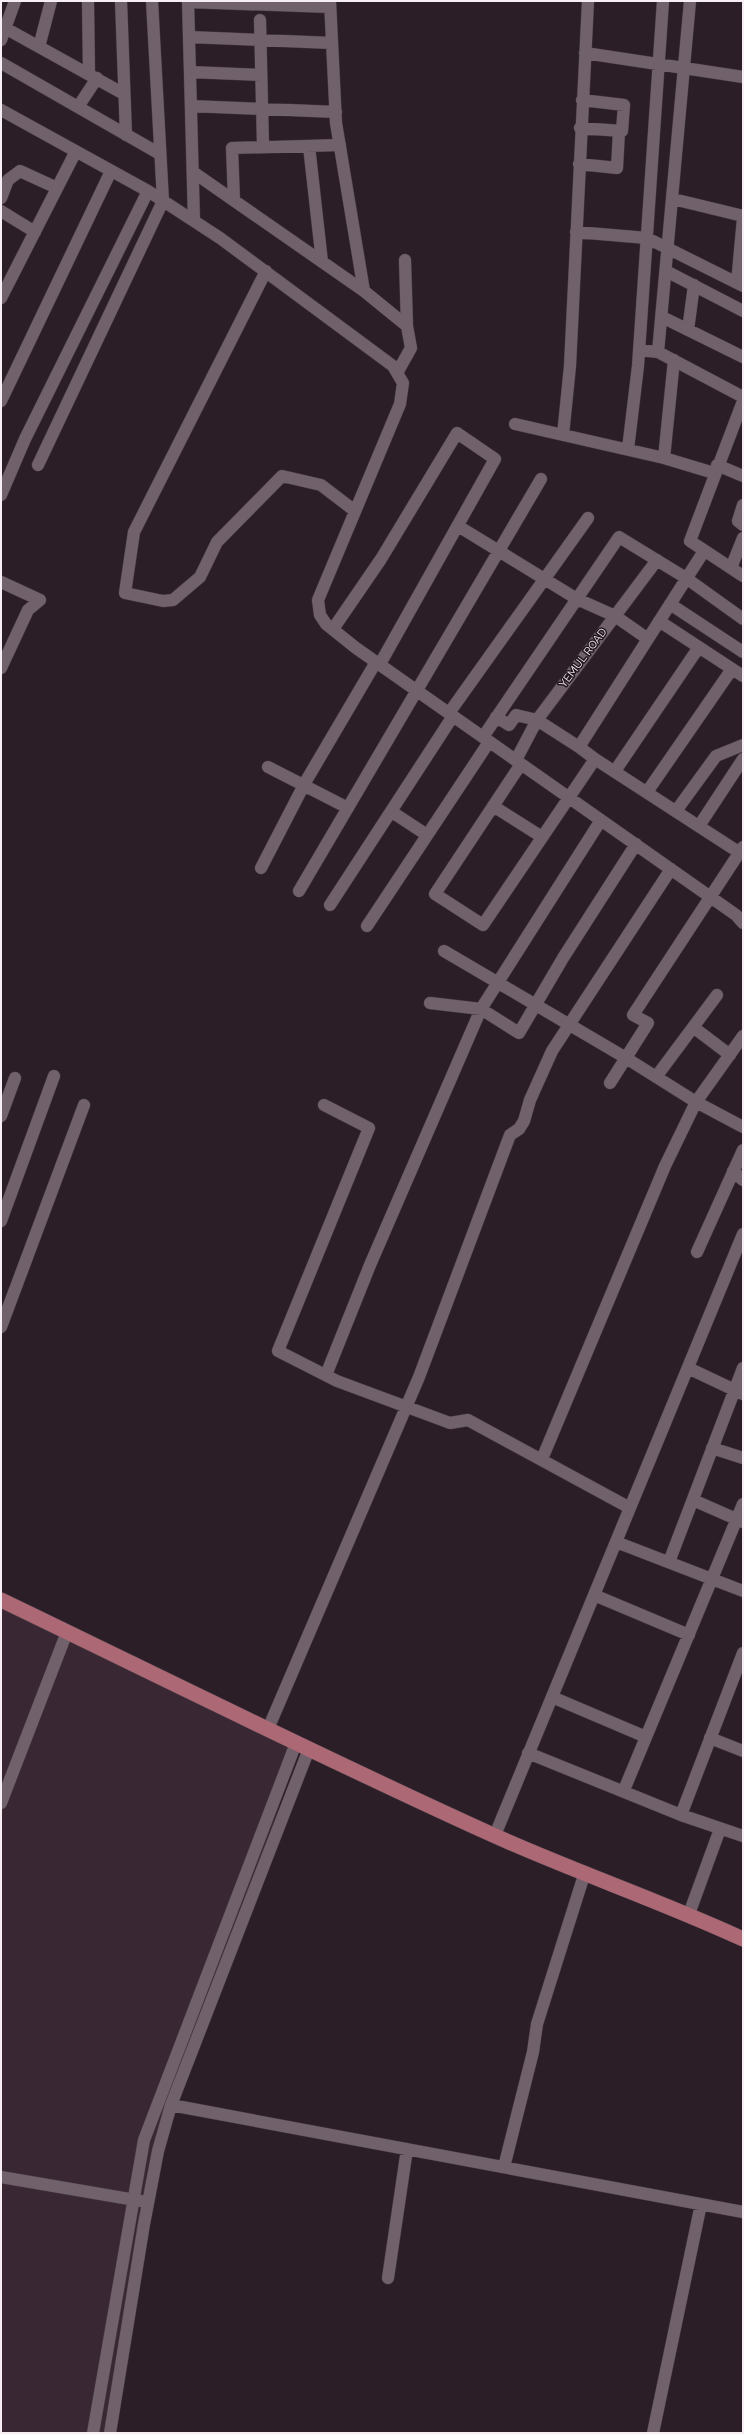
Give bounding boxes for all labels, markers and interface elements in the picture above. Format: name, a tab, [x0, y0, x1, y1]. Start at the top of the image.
street label: YEMUL ROAD	[556, 626, 610, 690]

